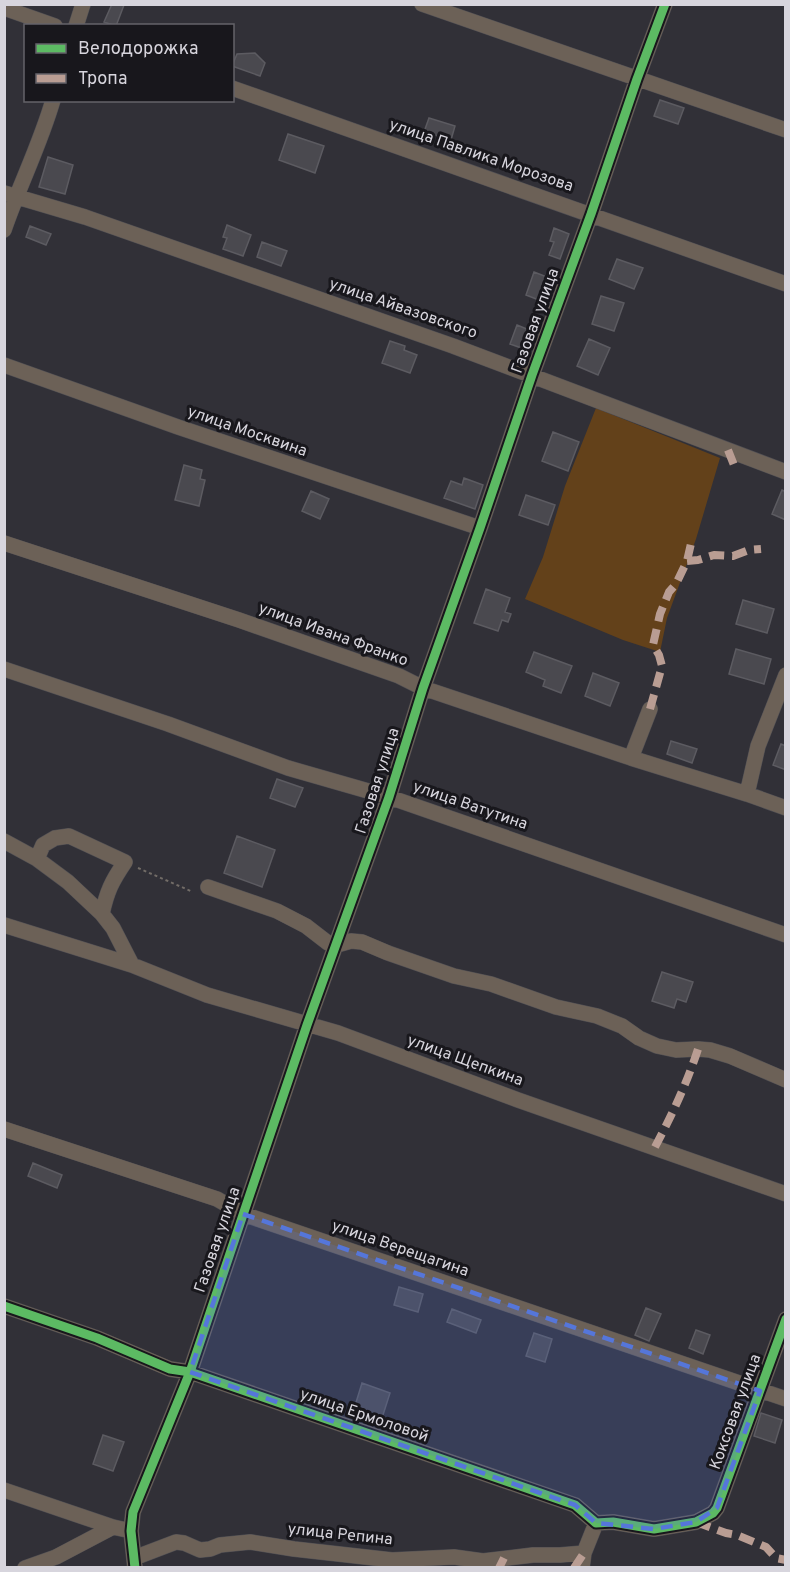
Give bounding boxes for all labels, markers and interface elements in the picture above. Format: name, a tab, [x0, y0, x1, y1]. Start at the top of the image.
legend	[24, 24, 234, 102]
text: Велодорожка	[78, 38, 198, 61]
text: Тропа	[78, 68, 127, 91]
street label: улица Павлика Морозова	[386, 115, 576, 197]
street label: Газовая улица	[508, 266, 564, 376]
street label: улица Айвазовского	[326, 274, 480, 344]
street label: улица Москвина	[184, 402, 310, 462]
street label: улица Ивана Франко	[255, 599, 411, 671]
street label: Газовая улица	[351, 725, 405, 837]
street label: улица Ватутина	[410, 777, 530, 835]
street label: улица Щепкина	[404, 1031, 526, 1091]
street label: Газовая улица	[191, 1185, 245, 1295]
street label: улица Верещагина	[329, 1216, 471, 1282]
street label: Коксовая улица	[706, 1351, 766, 1473]
street label: улица Ермоловой	[297, 1385, 431, 1447]
street label: улица Репина	[287, 1520, 393, 1550]

